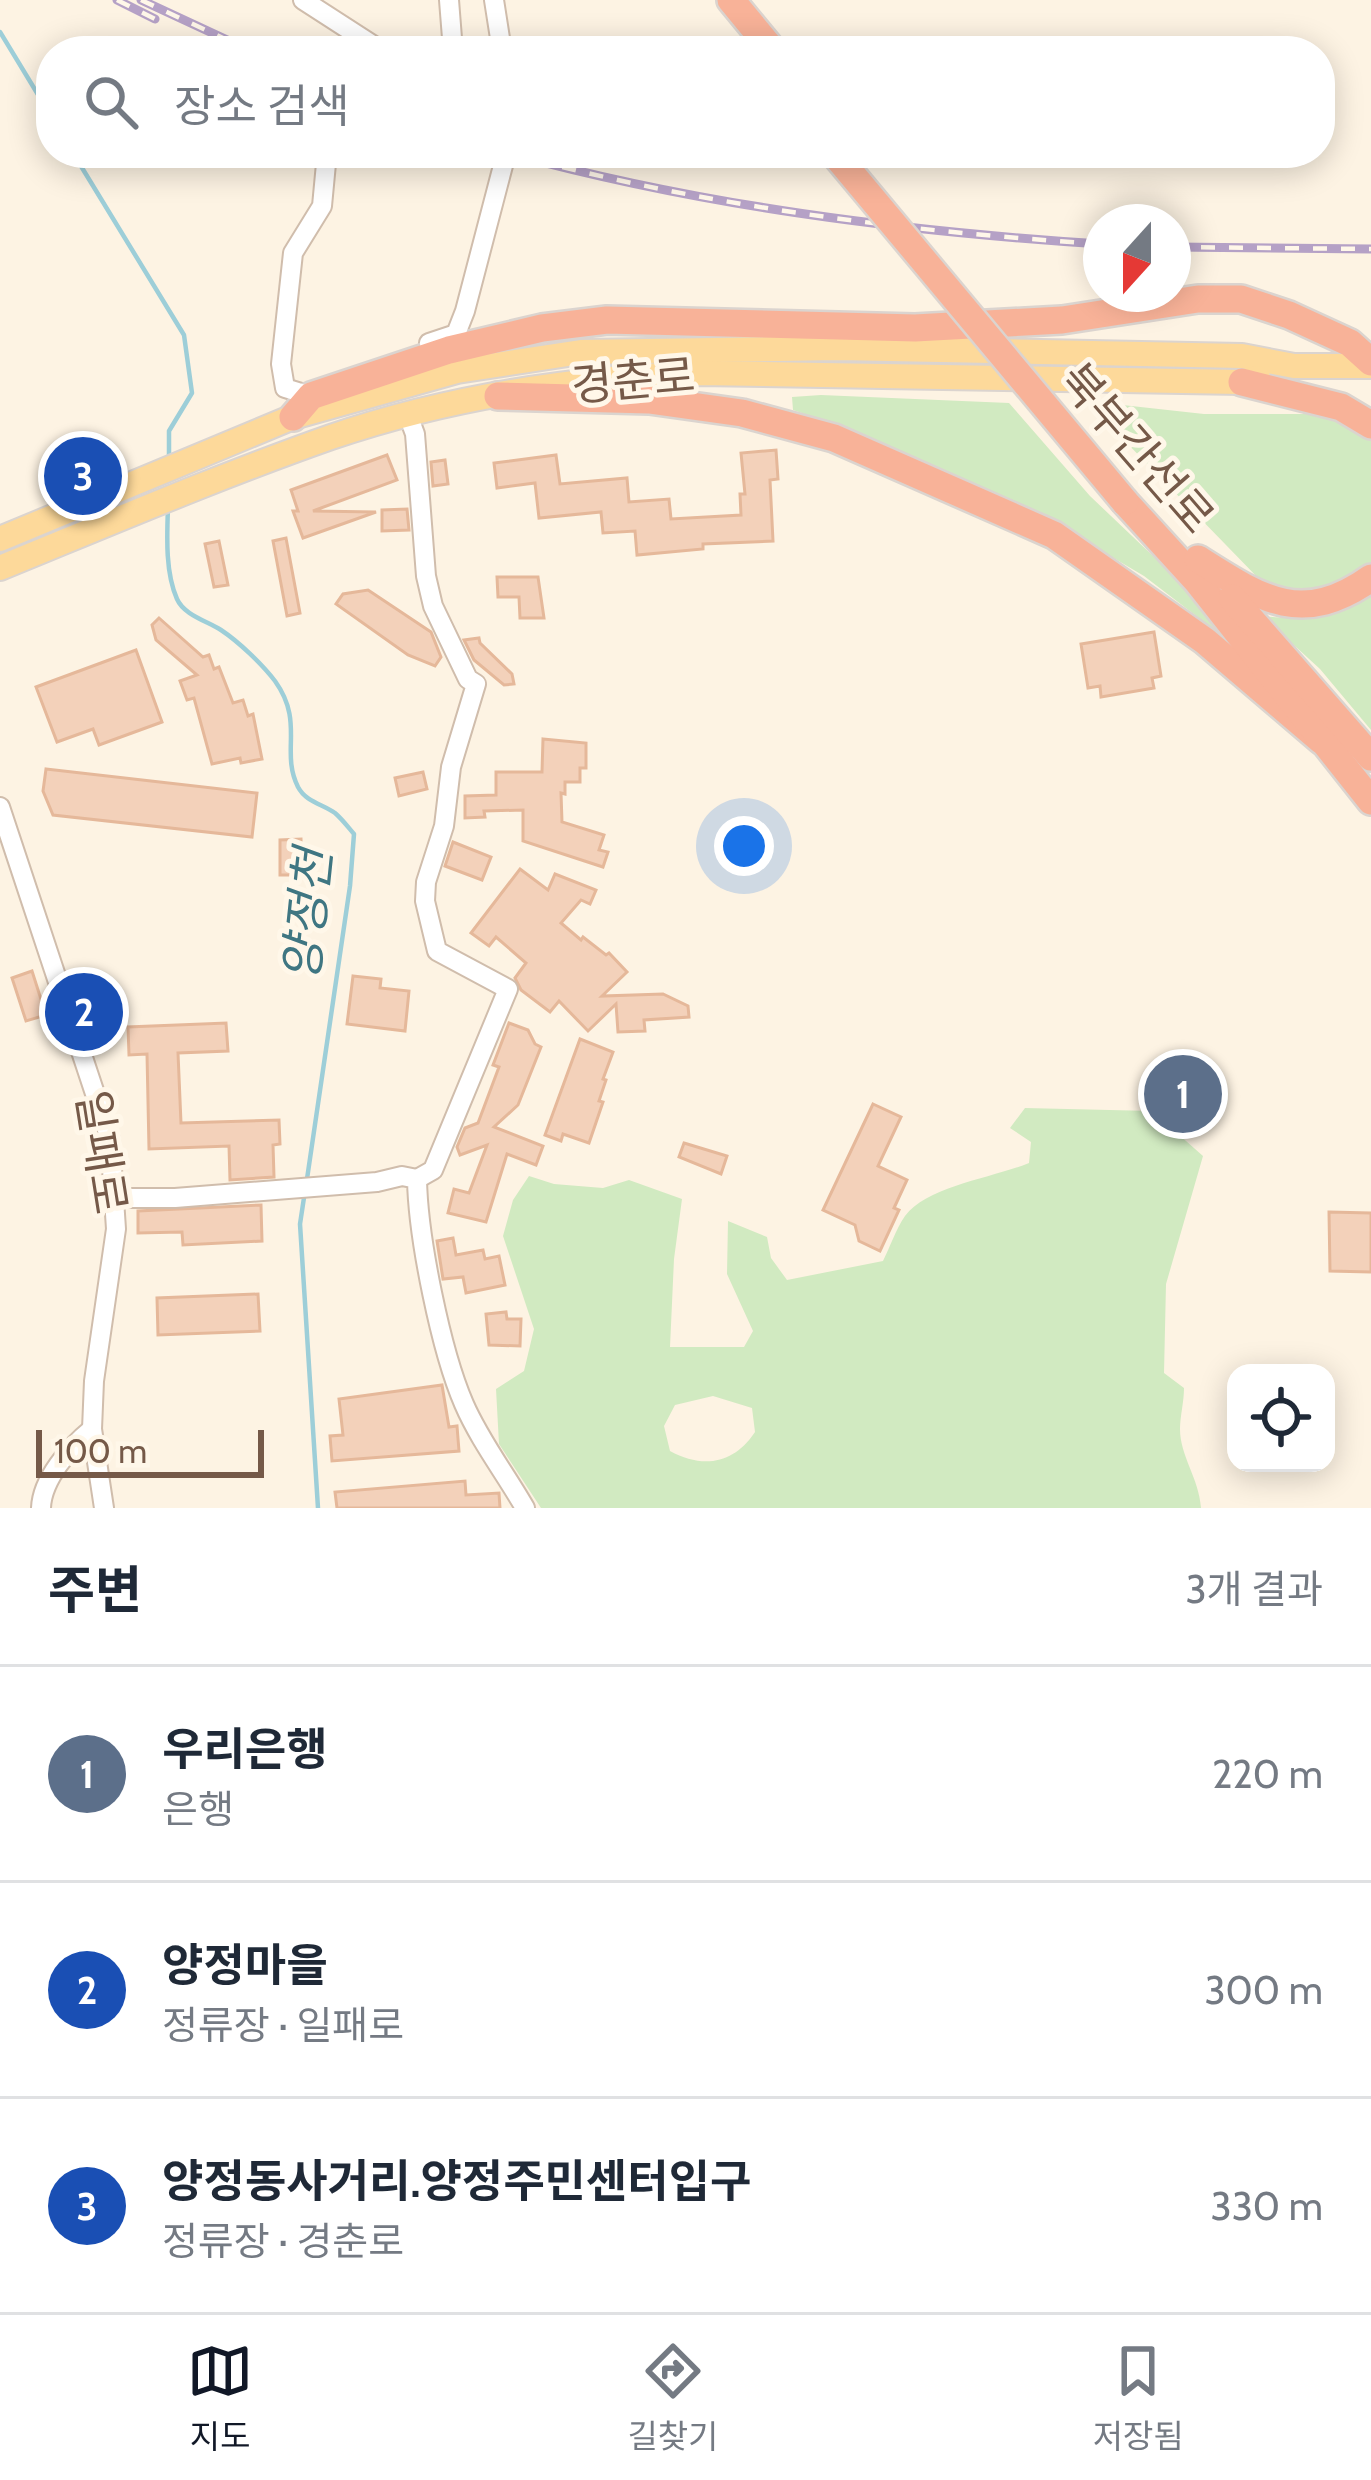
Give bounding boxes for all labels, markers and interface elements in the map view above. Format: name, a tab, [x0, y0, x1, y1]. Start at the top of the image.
search box	[36, 36, 1335, 168]
icon: search	[78, 69, 144, 135]
text: 장소 검색	[174, 79, 350, 133]
north arrow	[1083, 204, 1191, 312]
street label: 경춘로	[569, 348, 697, 412]
street label: 북부간선로	[1049, 352, 1225, 544]
pin: 3	[44, 431, 122, 521]
your location	[714, 816, 774, 876]
water label: 양정천	[271, 841, 343, 984]
pin: 2	[45, 967, 123, 1057]
pin: 1	[1144, 1049, 1222, 1139]
street label: 일패로	[66, 1086, 138, 1218]
map controls	[1227, 1364, 1335, 1472]
button: locate	[1227, 1364, 1335, 1472]
scale bar	[36, 1424, 264, 1477]
text: 100 m	[54, 1431, 147, 1471]
text: 주변	[48, 1559, 142, 1621]
text: 3개 결과	[1185, 1565, 1323, 1613]
text: 우리은행	[162, 1722, 328, 1776]
text: 1	[80, 1750, 94, 1798]
text: 220 m	[1212, 1750, 1323, 1798]
text: 은행	[162, 1785, 234, 1833]
text: 양정마을	[162, 1938, 328, 1992]
text: 2	[77, 1966, 97, 2014]
text: 300 m	[1204, 1966, 1323, 2014]
text: 정류장 · 일패로	[162, 2001, 404, 2049]
text: 양정동사거리.양정주민센터입구	[162, 2154, 752, 2208]
text: 3	[76, 2182, 98, 2230]
text: 330 m	[1211, 2182, 1323, 2230]
text: 정류장 · 경춘로	[162, 2217, 404, 2265]
tab: 지도	[187, 2338, 253, 2458]
tab: 길찾기	[627, 2338, 718, 2458]
tab: 저장됨	[1093, 2338, 1184, 2458]

